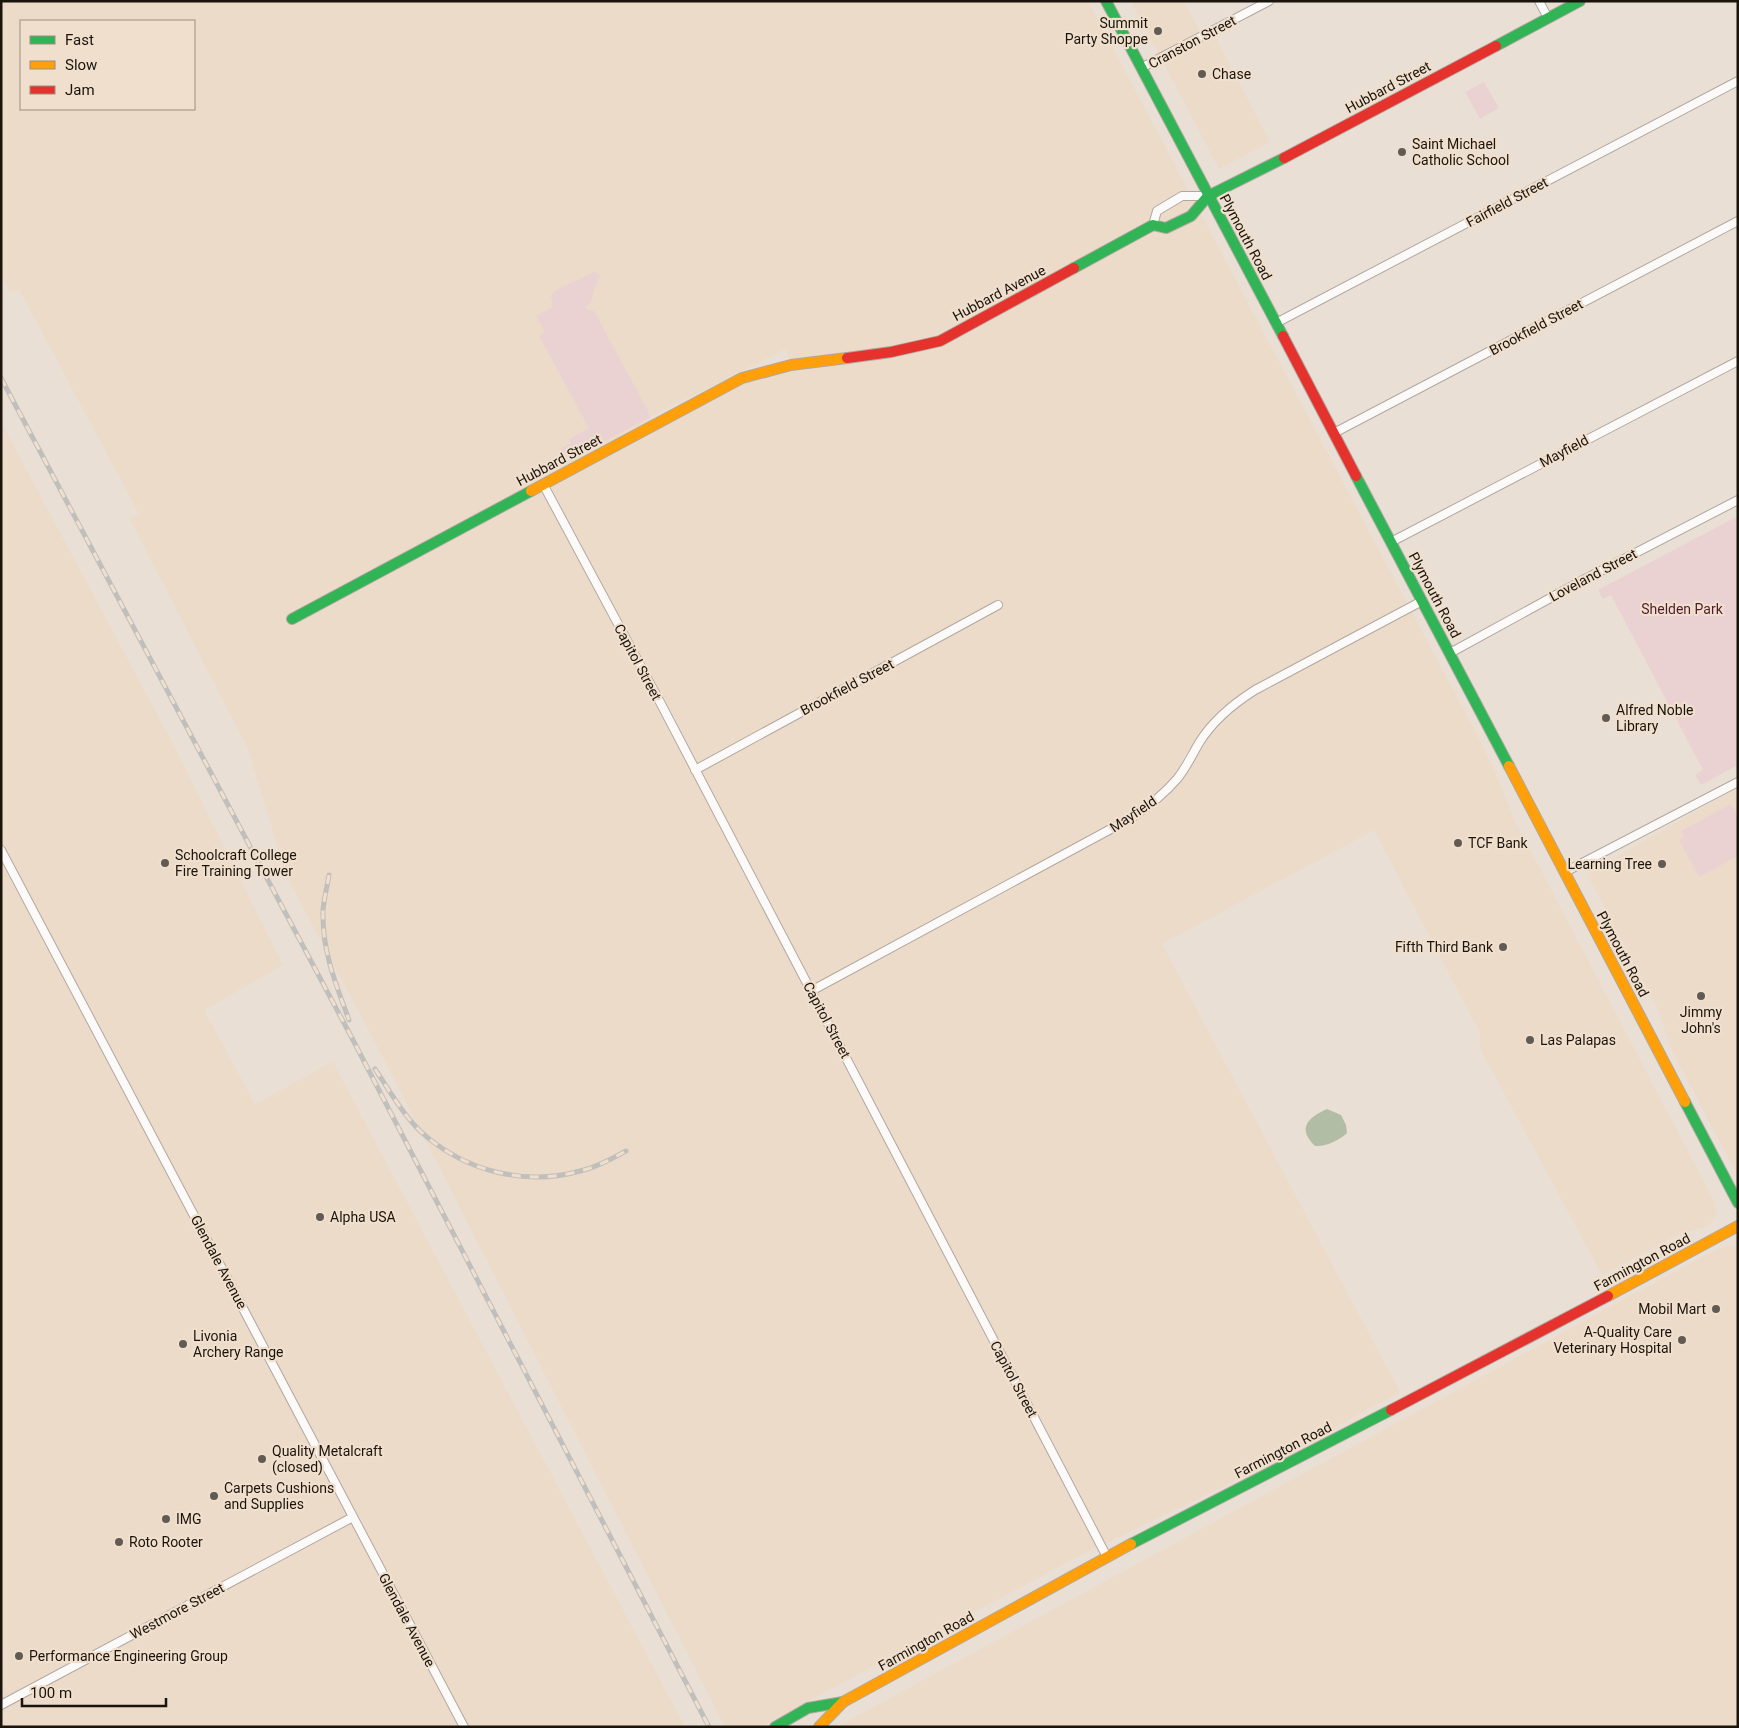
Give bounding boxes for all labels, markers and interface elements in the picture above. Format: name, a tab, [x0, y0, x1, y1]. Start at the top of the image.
street label: Cranston Street	[1146, 12, 1239, 72]
place label: Summit Party Shoppe	[1065, 15, 1148, 47]
legend	[20, 20, 195, 110]
marker: Summit Party Shoppe	[1152, 25, 1164, 37]
text: Fast	[65, 31, 94, 49]
text: Slow	[65, 56, 97, 74]
street label: Hubbard Street	[1343, 58, 1434, 116]
place label: Chase	[1212, 66, 1251, 82]
marker: Chase	[1196, 68, 1208, 80]
text: Jam	[65, 81, 95, 99]
place label: Saint Michael Catholic School	[1412, 136, 1509, 168]
marker: Saint Michael Catholic School	[1396, 146, 1408, 158]
street label: Fairfield Street	[1463, 174, 1551, 230]
street label: Plymouth Road	[1217, 191, 1275, 283]
street label: Hubbard Avenue	[950, 262, 1048, 324]
street label: Brookfield Street	[1487, 295, 1586, 358]
street label: Hubbard Street	[514, 431, 605, 489]
street label: Mayfield	[1537, 432, 1591, 470]
street label: Loveland Street	[1547, 545, 1640, 605]
street label: Plymouth Road	[1406, 549, 1464, 641]
park label: Shelden Park	[1641, 601, 1724, 617]
street label: Capitol Street	[611, 621, 665, 703]
street label: Brookfield Street	[798, 655, 897, 718]
place label: Alfred Noble Library	[1616, 702, 1693, 734]
marker: Alfred Noble Library	[1600, 712, 1612, 724]
street label: Mayfield	[1107, 793, 1159, 835]
place label: TCF Bank	[1468, 835, 1529, 851]
marker: TCF Bank	[1452, 837, 1464, 849]
place label: Schoolcraft College Fire Training Tower	[175, 847, 297, 879]
place label: Learning Tree	[1567, 856, 1652, 872]
marker: Schoolcraft College Fire Training Tower	[159, 857, 171, 869]
marker: Learning Tree	[1656, 858, 1668, 870]
street label: Plymouth Road	[1594, 908, 1652, 1000]
place label: Fifth Third Bank	[1395, 939, 1494, 955]
marker: Fifth Third Bank	[1497, 941, 1509, 953]
street label: Capitol Street	[800, 979, 854, 1061]
marker: Jimmy John's	[1695, 990, 1707, 1002]
place label: Jimmy John's	[1680, 1004, 1723, 1036]
place label: Las Palapas	[1540, 1032, 1616, 1048]
marker: Las Palapas	[1524, 1034, 1536, 1046]
place label: Alpha USA	[330, 1209, 396, 1225]
marker: Alpha USA	[314, 1211, 326, 1223]
street label: Glendale Avenue	[188, 1212, 250, 1312]
street label: Farmington Road	[1591, 1230, 1693, 1294]
place label: Mobil Mart	[1638, 1301, 1706, 1317]
marker: Mobil Mart	[1710, 1303, 1722, 1315]
place label: A-Quality Care Veterinary Hospital	[1553, 1324, 1672, 1356]
place label: Livonia Archery Range	[193, 1328, 283, 1360]
marker: A-Quality Care Veterinary Hospital	[1676, 1334, 1688, 1346]
marker: Livonia Archery Range	[177, 1338, 189, 1350]
street label: Capitol Street	[987, 1338, 1041, 1420]
street label: Farmington Road	[1232, 1419, 1334, 1481]
place label: Quality Metalcraft (closed)	[272, 1443, 383, 1476]
marker: Quality Metalcraft (closed)	[256, 1453, 268, 1465]
place label: Carpets Cushions and Supplies	[224, 1480, 334, 1512]
marker: Carpets Cushions and Supplies	[208, 1490, 220, 1502]
place label: IMG	[176, 1511, 202, 1527]
marker: IMG	[160, 1513, 172, 1525]
place label: Roto Rooter	[129, 1534, 203, 1550]
marker: Roto Rooter	[113, 1536, 125, 1548]
street label: Glendale Avenue	[376, 1570, 438, 1670]
street label: Westmore Street	[127, 1579, 227, 1643]
street label: Farmington Road	[875, 1608, 977, 1674]
place label: Performance Engineering Group	[29, 1648, 228, 1664]
marker: Performance Engineering Group	[13, 1650, 25, 1662]
scale bar	[22, 1676, 166, 1708]
text: 100 m	[30, 1684, 72, 1702]

